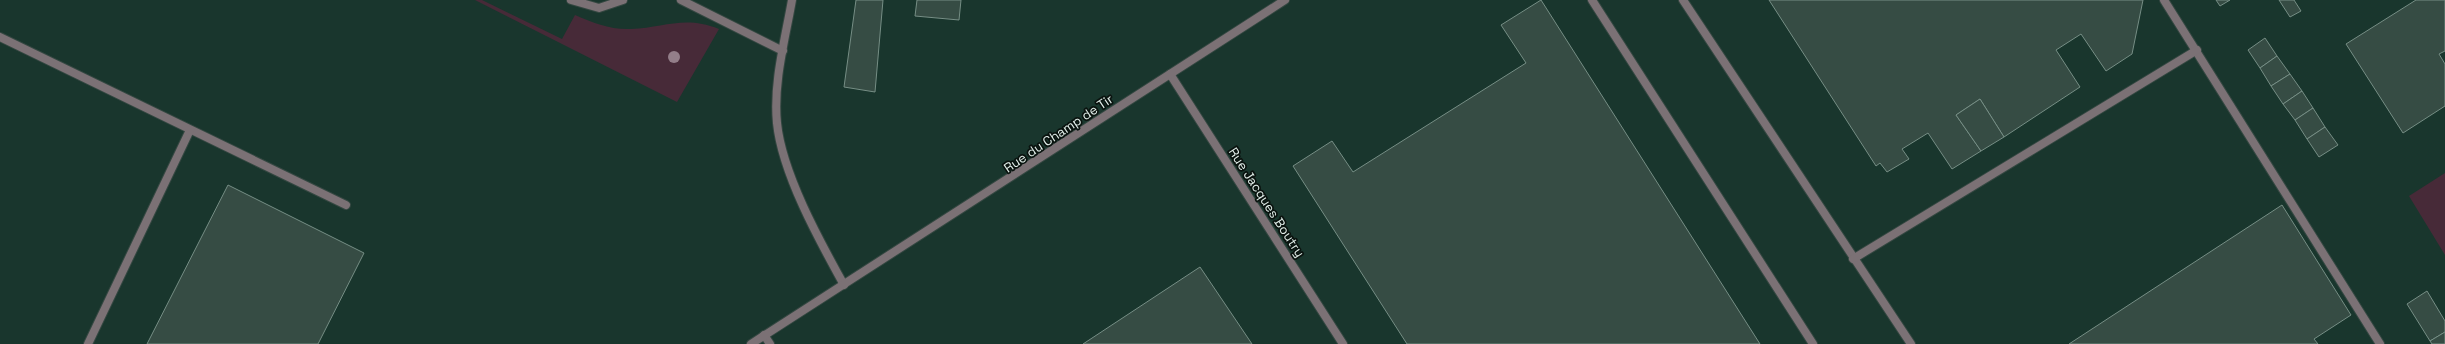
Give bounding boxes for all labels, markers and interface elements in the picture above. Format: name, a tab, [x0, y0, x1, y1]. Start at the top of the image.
street label: Rue du Champ de Tir	[1000, 90, 1116, 176]
street label: Rue Jacques Boutry	[1225, 144, 1308, 260]

